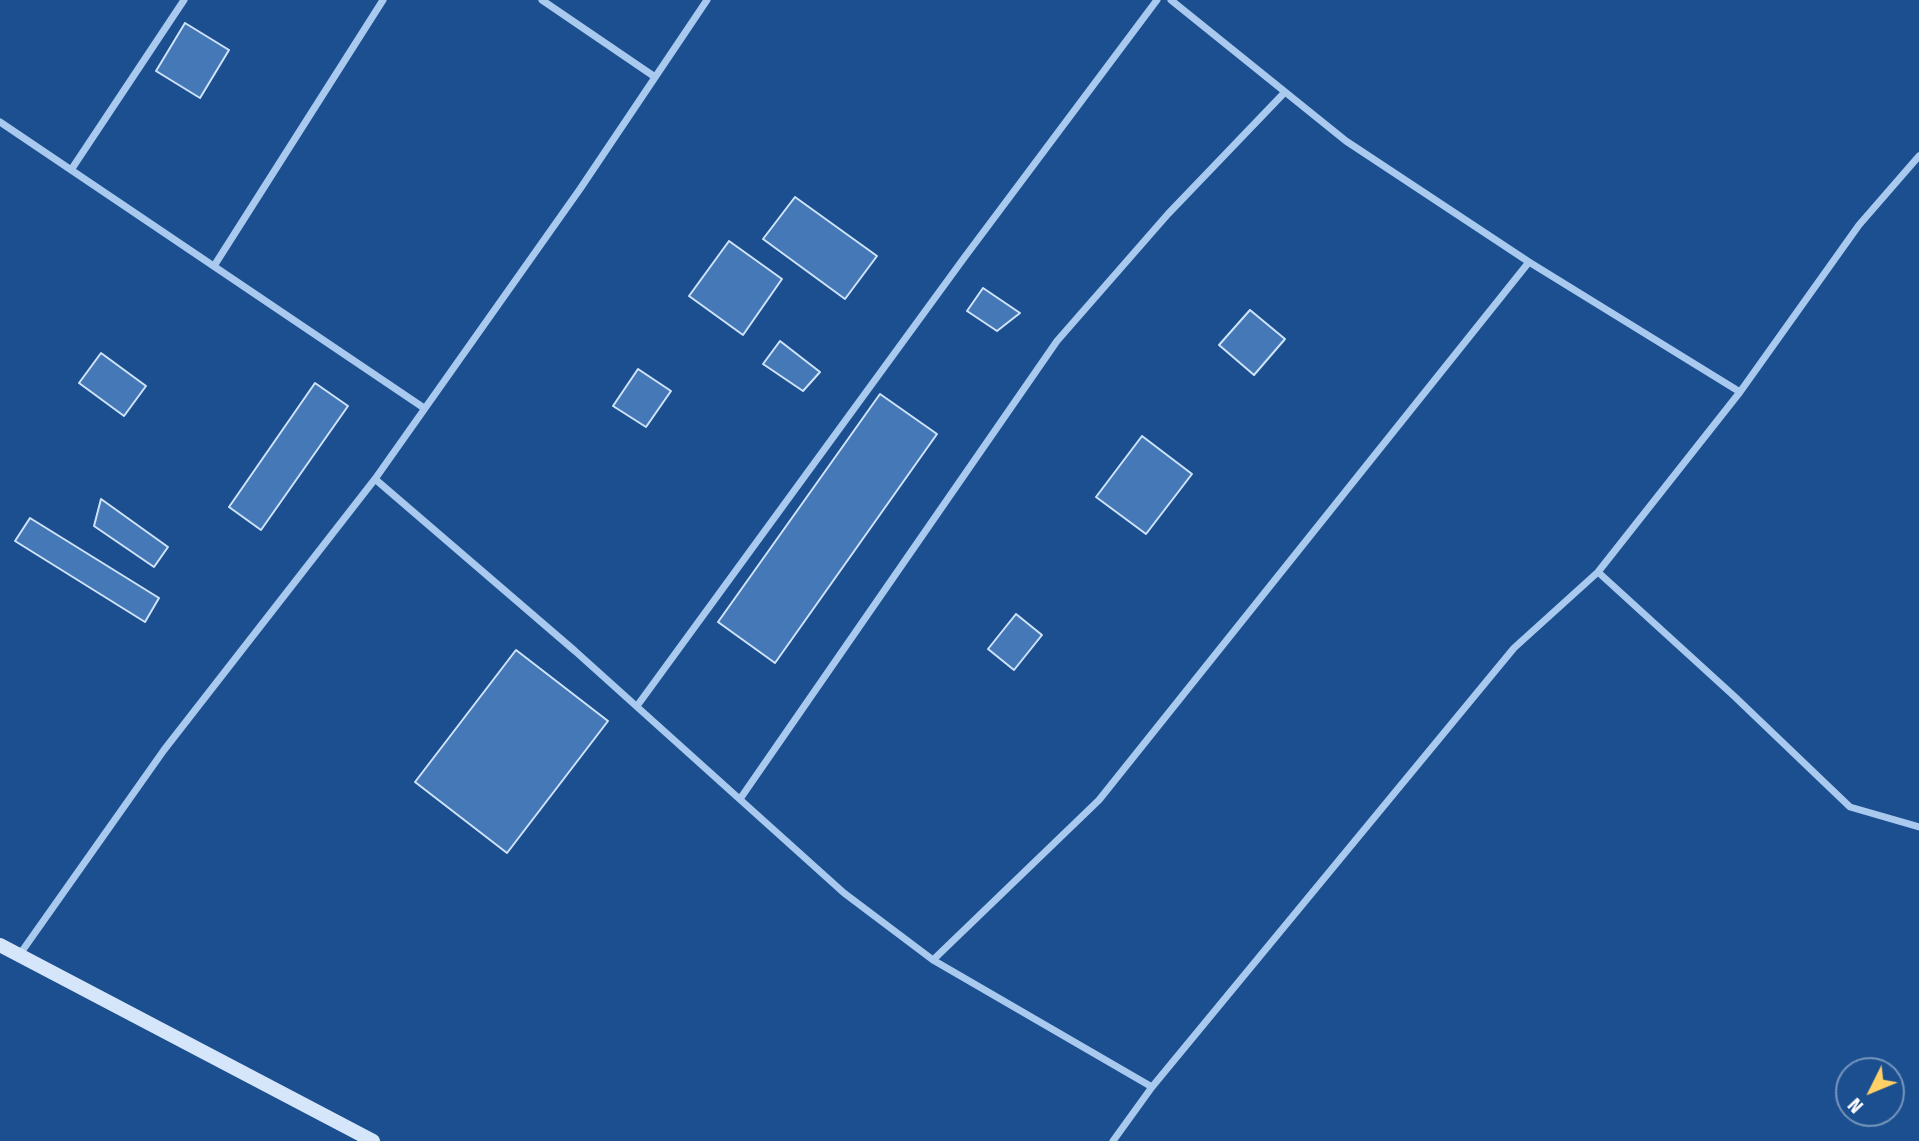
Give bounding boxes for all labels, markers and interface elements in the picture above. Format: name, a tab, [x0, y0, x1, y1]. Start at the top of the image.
north arrow	[1835, 1057, 1905, 1127]
text: N	[1843, 1093, 1868, 1117]

